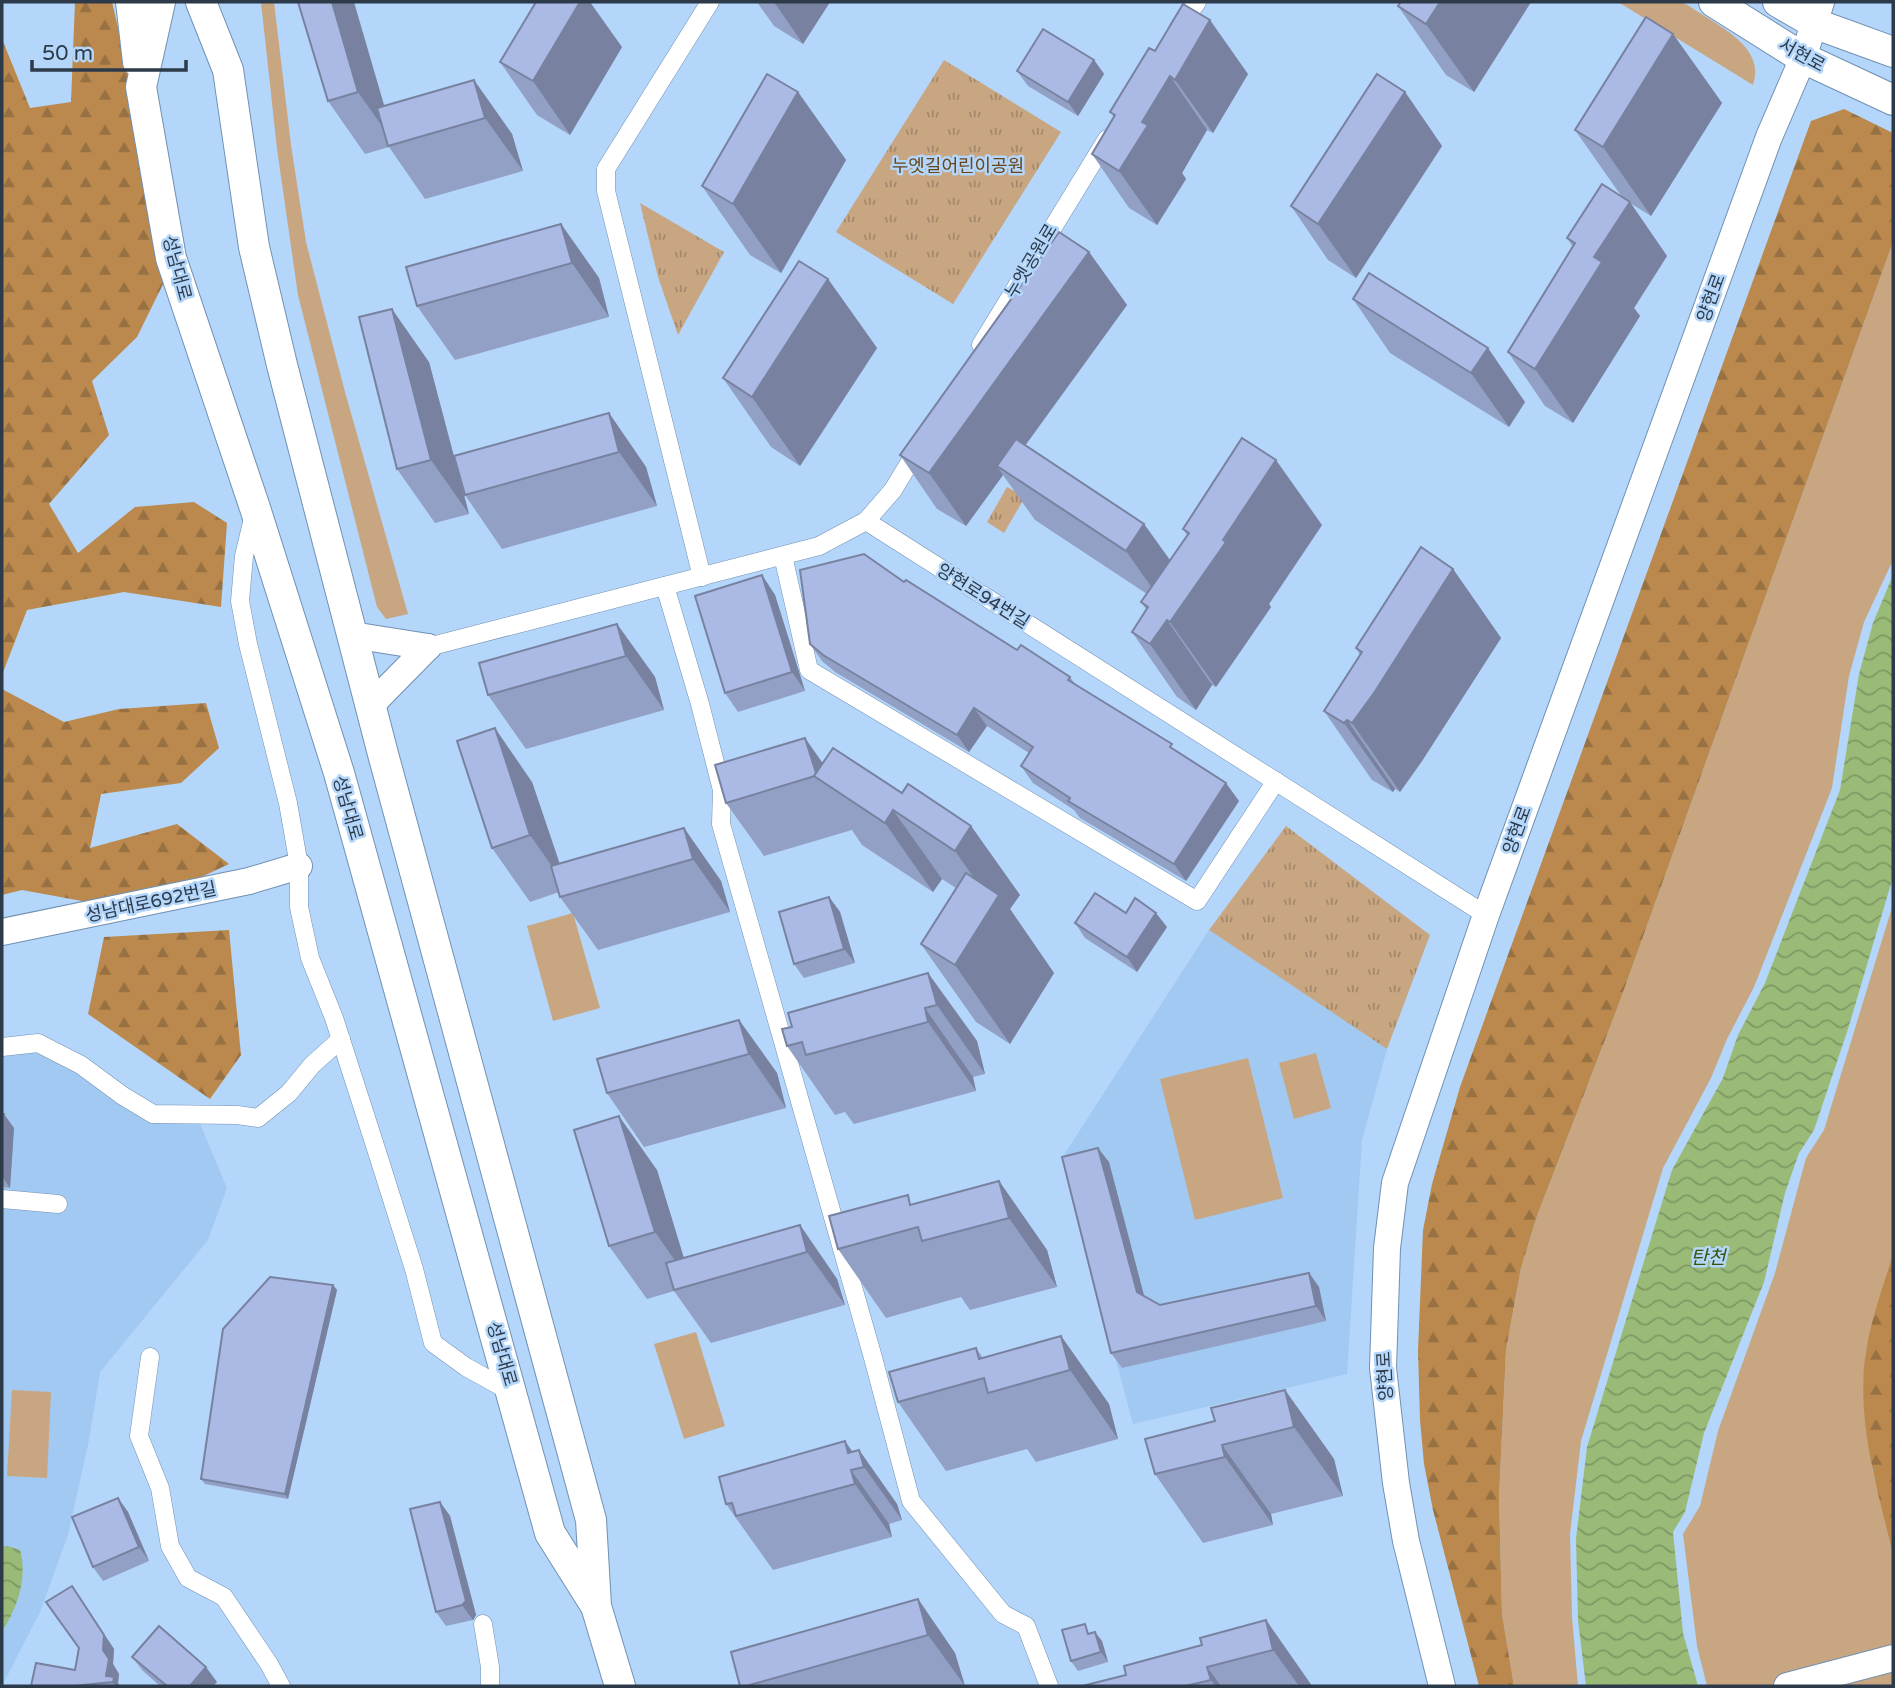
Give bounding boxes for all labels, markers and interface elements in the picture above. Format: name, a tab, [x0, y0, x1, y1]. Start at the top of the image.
scale bar	[32, 28, 186, 72]
street label: 서현로	[1775, 33, 1829, 77]
text: 50 m	[42, 41, 93, 66]
park label: 누엣길어린이공원	[892, 155, 1024, 177]
street label: 누엣공원로	[1000, 220, 1062, 302]
street label: 성남대로	[158, 233, 196, 303]
street label: 양현로	[1692, 271, 1730, 325]
street label: 양현로94번길	[932, 559, 1034, 633]
street label: 성남대로	[328, 773, 368, 843]
street label: 양현로	[1498, 803, 1536, 857]
street label: 성남대로692번길	[84, 877, 218, 927]
water label: 탄천	[1691, 1247, 1727, 1269]
street label: 성남대로	[482, 1319, 522, 1389]
street label: 양현로	[1373, 1351, 1397, 1401]

